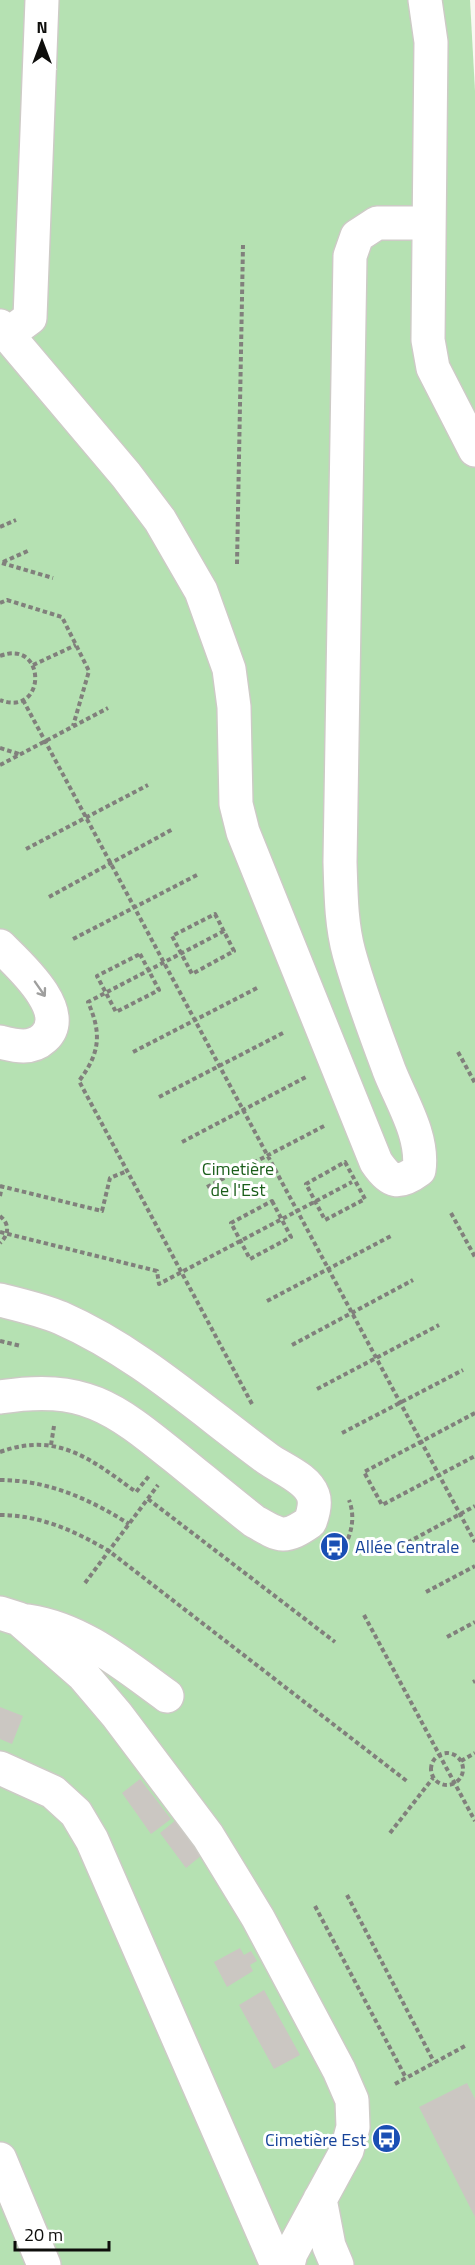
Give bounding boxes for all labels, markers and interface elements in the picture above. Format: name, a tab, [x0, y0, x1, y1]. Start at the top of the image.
north arrow	[12, 12, 72, 72]
text: N	[36, 15, 48, 39]
one-way arrow	[34, 980, 46, 996]
park label: Cimetière de l'Est	[202, 1155, 274, 1203]
bus stop icon: Allée Centrale	[318, 1530, 350, 1562]
place label: Allée Centrale	[355, 1533, 459, 1560]
bus stop icon: Cimetière Est	[371, 2123, 403, 2155]
place label: Cimetière Est	[265, 2126, 367, 2153]
scale bar	[15, 2214, 110, 2252]
text: 20 m	[24, 2221, 63, 2248]

